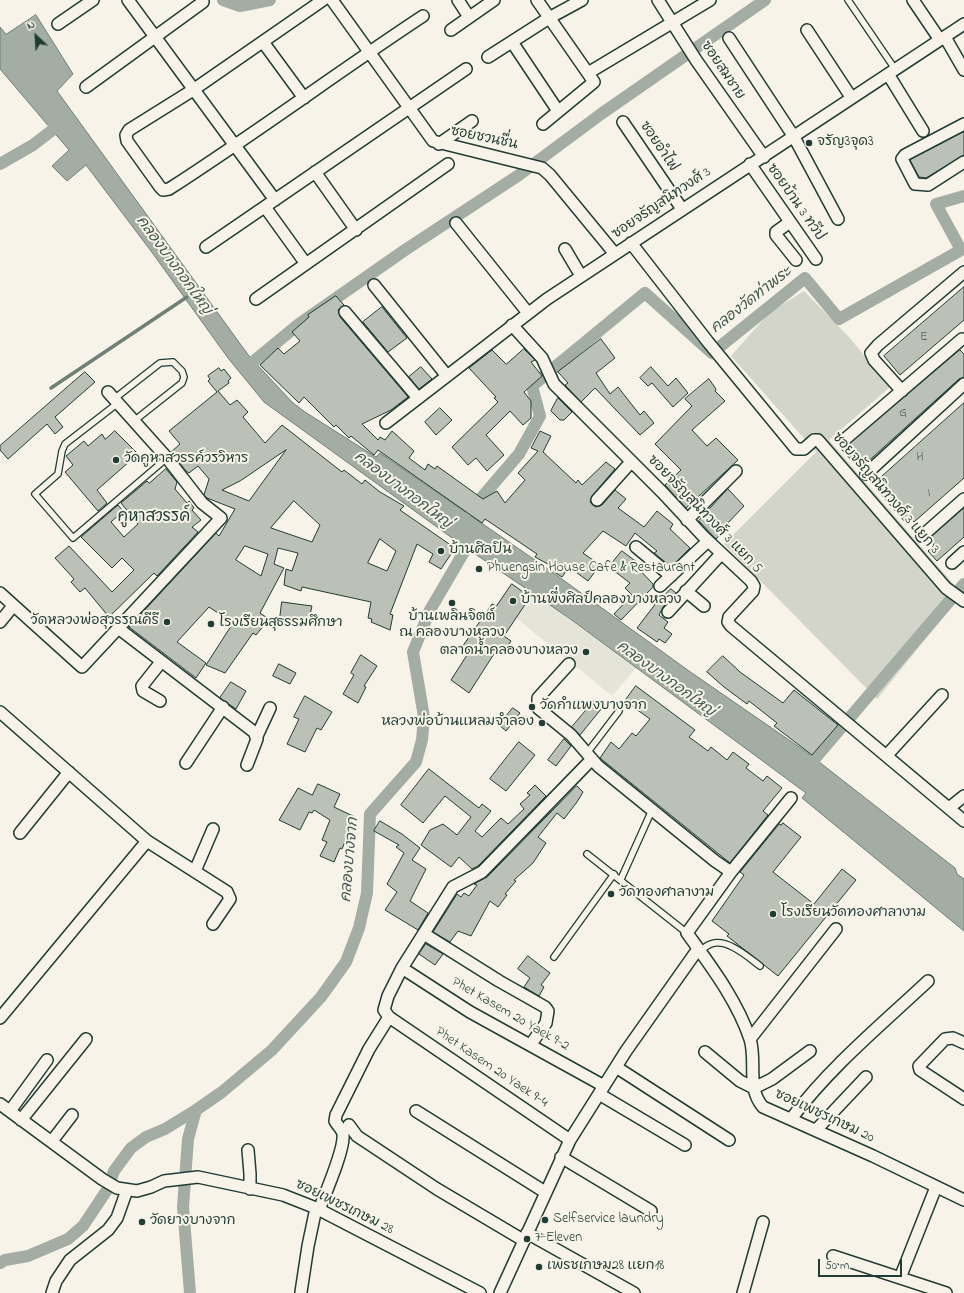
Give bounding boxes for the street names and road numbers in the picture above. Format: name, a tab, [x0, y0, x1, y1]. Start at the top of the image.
street label: ซอยสมชาย	[696, 39, 748, 103]
street label: ซอยอำไฟ	[635, 119, 681, 175]
street label: ซอยชวนชื่น	[449, 124, 519, 154]
street label: ซอยบ้าน 3 ทวีป	[762, 161, 828, 245]
street label: ซอยจรัญสนิทวงศ์ 3	[609, 165, 715, 243]
street label: ซอยจรัญสนิทวงศ์ 3 แยก 3	[828, 430, 942, 558]
street label: ซอยจรัญสนิทวงศ์ 3 แยก 5	[643, 452, 765, 578]
street label: Phet Kasem 20 Yaek 9-2	[448, 974, 572, 1056]
street label: Phet Kasem 20 Yaek 9-4	[432, 1024, 550, 1112]
street label: ซอยเพชรเกษม 20	[772, 1087, 876, 1147]
street label: ซอยเพชรเกษม 28	[292, 1177, 396, 1239]

